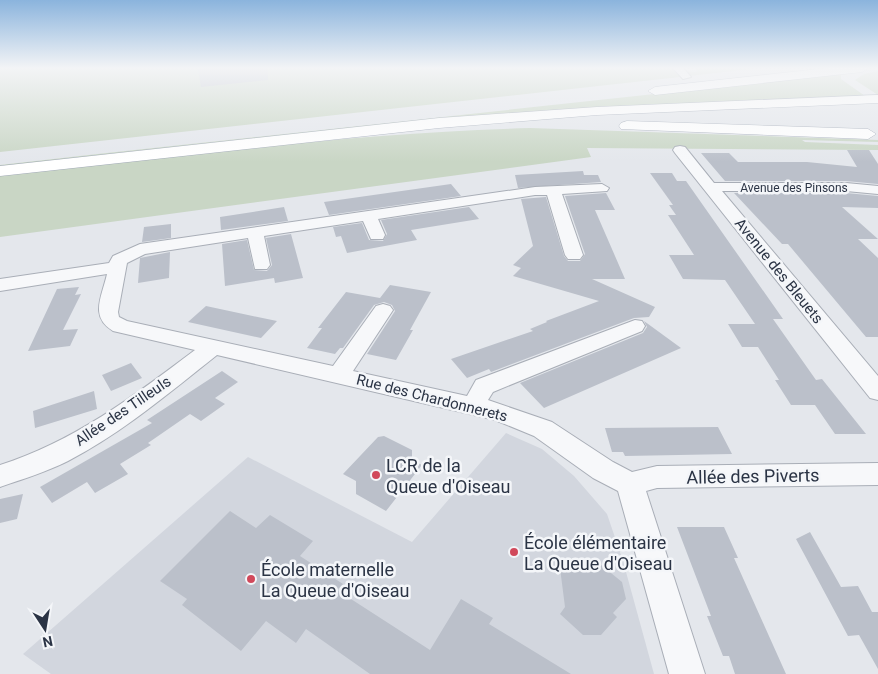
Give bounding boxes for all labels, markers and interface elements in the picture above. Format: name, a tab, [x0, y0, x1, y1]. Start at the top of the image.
street label: Avenue des Pinsons	[740, 181, 848, 195]
street label: Avenue des Bleuets	[731, 215, 827, 327]
street label: Rue des Chardonnerets	[354, 370, 510, 426]
street label: Allée des Tilleuls	[72, 372, 174, 450]
place label: LCR de la Queue d'Oiseau	[386, 455, 510, 497]
street label: Allée des Piverts	[686, 464, 820, 488]
marker: LCR de la Queue d'Oiseau	[370, 469, 382, 481]
place label: École élémentaire La Queue d'Oiseau	[524, 532, 672, 574]
marker: École élémentaire La Queue d'Oiseau	[508, 546, 520, 558]
place label: École maternelle La Queue d'Oiseau	[261, 559, 409, 601]
marker: École maternelle La Queue d'Oiseau	[245, 573, 257, 585]
north arrow	[20, 604, 70, 654]
text: N	[41, 633, 54, 651]

